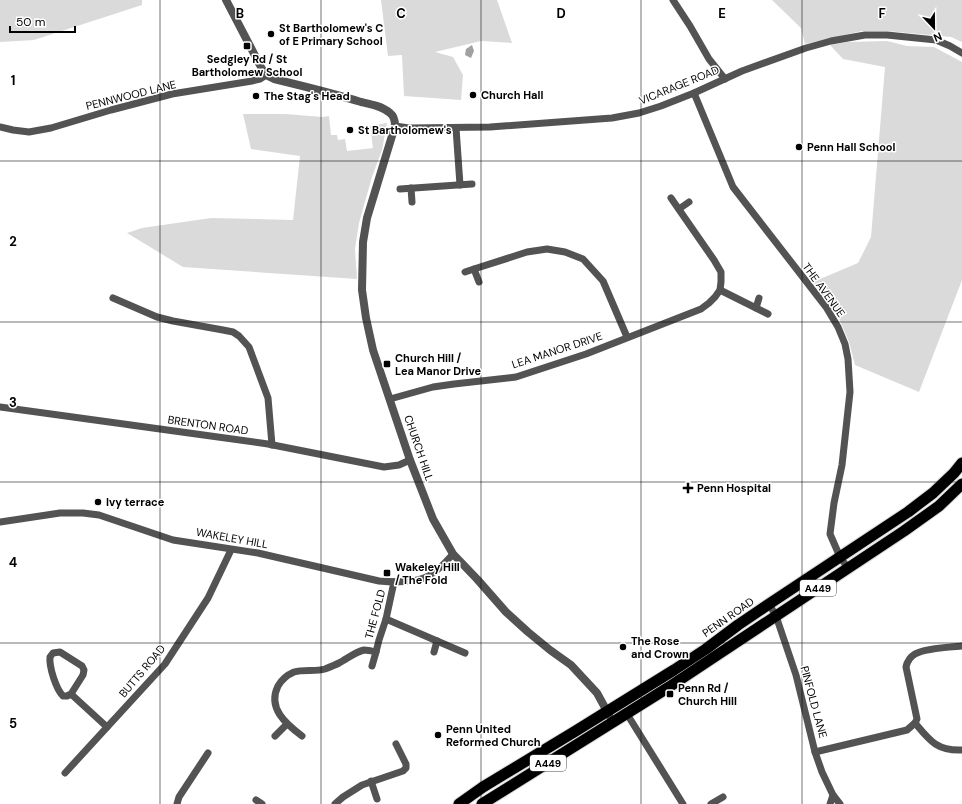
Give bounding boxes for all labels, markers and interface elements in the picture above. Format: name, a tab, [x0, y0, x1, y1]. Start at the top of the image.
text: B	[236, 5, 244, 22]
text: C	[396, 5, 406, 22]
text: D	[556, 5, 566, 22]
text: E	[718, 5, 726, 22]
text: F	[878, 5, 886, 22]
scale bar	[10, 8, 75, 34]
north arrow	[914, 8, 954, 48]
text: 50 m	[16, 14, 45, 30]
place label: St Bartholomew's C of E Primary School	[279, 21, 383, 48]
marker: St Bartholomew's C of E Primary School	[266, 29, 276, 39]
text: N	[931, 29, 944, 45]
marker: Sedgley Rd / St Bartholomew School	[242, 41, 252, 51]
place label: Sedgley Rd / St Bartholomew School	[192, 52, 302, 79]
street label: VICARAGE ROAD	[637, 62, 722, 107]
text: 1	[11, 72, 15, 89]
street label: PENNWOOD LANE	[84, 77, 178, 113]
place label: Church Hall	[481, 88, 543, 102]
place label: The Stag's Head	[264, 89, 350, 103]
marker: Church Hall	[468, 90, 478, 100]
marker: The Stag's Head	[251, 91, 261, 101]
place label: St Bartholomew's	[358, 123, 452, 137]
marker: St Bartholomew's	[345, 125, 355, 135]
place label: Penn Hall School	[807, 140, 896, 154]
marker: Penn Hall School	[794, 142, 804, 152]
text: 2	[9, 233, 17, 250]
street label: THE AVENUE	[800, 260, 848, 320]
street label: LEA MANOR DRIVE	[510, 329, 604, 371]
place label: Church Hill / Lea Manor Drive	[395, 351, 482, 378]
marker: Church Hill / Lea Manor Drive	[382, 359, 392, 369]
text: 3	[9, 394, 17, 411]
street label: BRENTON ROAD	[167, 412, 250, 438]
street label: CHURCH HILL	[401, 413, 437, 483]
place label: Penn Hospital	[697, 481, 771, 495]
marker: Penn Hospital	[682, 482, 694, 494]
place label: Ivy terrace	[106, 495, 165, 509]
marker: Ivy terrace	[93, 497, 103, 507]
street label: WAKELEY HILL	[195, 525, 269, 551]
text: 4	[9, 554, 17, 571]
place label: Wakeley Hill / The Fold	[395, 560, 460, 587]
marker: Wakeley Hill / The Fold	[382, 568, 392, 578]
road number: A449	[800, 580, 836, 596]
street label: THE FOLD	[362, 587, 388, 640]
street label: PENN ROAD	[699, 594, 757, 640]
place label: The Rose and Crown	[631, 634, 689, 661]
street label: BUTTS ROAD	[116, 641, 168, 700]
marker: The Rose and Crown	[618, 642, 628, 652]
street label: PINFOLD LANE	[798, 664, 830, 740]
place label: Penn Rd / Church Hill	[678, 681, 737, 708]
marker: Penn Rd / Church Hill	[665, 689, 675, 699]
text: 5	[9, 715, 17, 732]
place label: Penn United Reformed Church	[446, 722, 541, 749]
marker: Penn United Reformed Church	[433, 730, 443, 740]
road number: A449	[530, 755, 566, 771]

